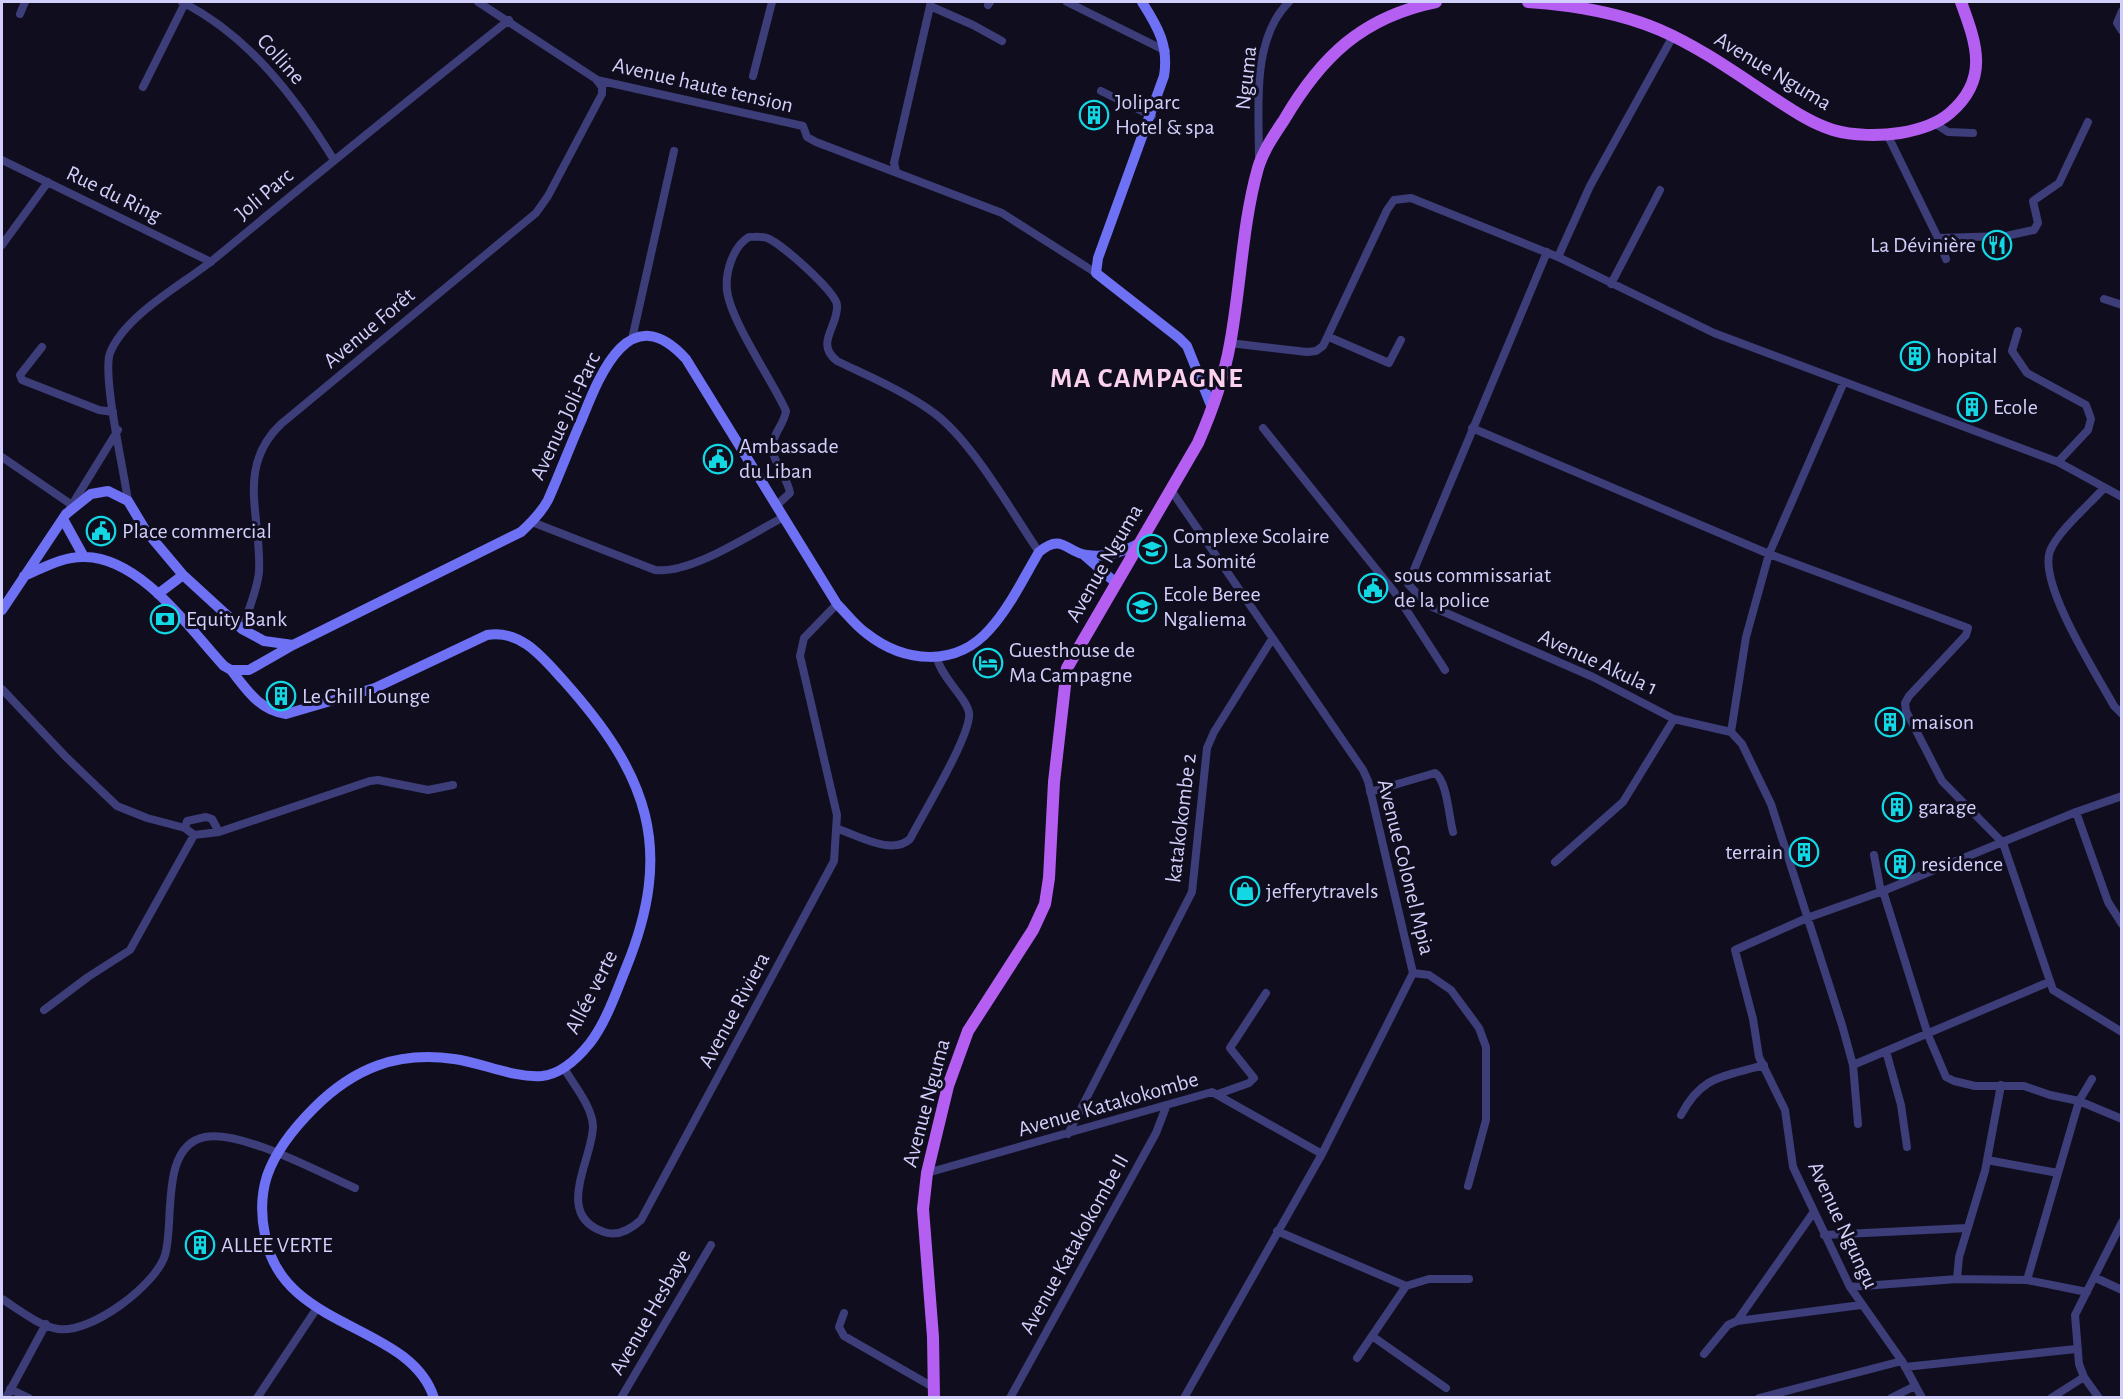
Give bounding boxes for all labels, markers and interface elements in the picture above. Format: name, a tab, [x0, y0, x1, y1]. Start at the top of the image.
street label: Avenue Nguma	[1711, 28, 1835, 114]
street label: Colline	[253, 30, 309, 88]
street label: Nguma	[1232, 45, 1260, 111]
street label: Avenue haute tension	[611, 54, 795, 116]
place label: Joliparc Hotel & spa	[1115, 91, 1215, 138]
building icon: Joliparc Hotel & spa	[1078, 99, 1110, 131]
street label: Rue du Ring	[63, 162, 165, 226]
street label: Joli Parc	[231, 163, 297, 224]
restaurant icon: La Dévinière	[1981, 229, 2013, 261]
place label: La Dévinière	[1870, 234, 1976, 256]
street label: Avenue Forêt	[319, 284, 419, 372]
building icon: hopital	[1899, 340, 1931, 372]
place label: hopital	[1936, 345, 1997, 367]
street label: Avenue Joli-Parc	[526, 348, 604, 483]
district label: MA CAMPAGNE	[1050, 365, 1244, 393]
building icon: Ecole	[1956, 391, 1988, 423]
place label: Ecole	[1993, 396, 2038, 418]
place label: Ambassade du Liban	[739, 435, 839, 482]
public building icon: Ambassade du Liban	[702, 443, 734, 475]
street label: Avenue Nguma	[1062, 500, 1146, 626]
public building icon: Place commercial	[85, 515, 117, 547]
place label: Place commercial	[122, 520, 272, 542]
place label: Complexe Scolaire La Somité	[1173, 525, 1329, 572]
school or university icon: Complexe Scolaire La Somité	[1136, 533, 1168, 565]
place label: sous commissariat de la police	[1394, 564, 1551, 611]
public building icon: sous commissariat de la police	[1357, 572, 1389, 604]
place label: Ecole Beree Ngaliema	[1163, 583, 1261, 630]
school or university icon: Ecole Beree Ngaliema	[1126, 591, 1158, 623]
bank icon: Equity Bank	[149, 603, 181, 635]
place label: Equity Bank	[186, 608, 287, 630]
street label: Avenue Akula 1	[1535, 625, 1661, 699]
place label: Guesthouse de Ma Campagne	[1009, 639, 1135, 686]
hotel icon: Guesthouse de Ma Campagne	[972, 647, 1004, 679]
building icon: Le Chill Lounge	[265, 680, 297, 712]
place label: Le Chill Lounge	[302, 685, 430, 707]
building icon: maison	[1874, 706, 1906, 738]
place label: maison	[1911, 711, 1974, 733]
street label: katakokombe 2	[1162, 752, 1200, 884]
street label: Avenue Colonel Mpia	[1374, 777, 1438, 957]
building icon: garage	[1881, 791, 1913, 823]
place label: garage	[1918, 796, 1976, 818]
building icon: terrain	[1788, 836, 1820, 868]
place label: terrain	[1725, 841, 1783, 863]
building icon: residence	[1884, 848, 1916, 880]
place label: residence	[1921, 853, 2003, 875]
shop icon: jefferytravels	[1229, 875, 1261, 907]
place label: jefferytravels	[1266, 880, 1378, 902]
street label: Allée verte	[561, 947, 621, 1037]
street label: Avenue Riviera	[694, 949, 774, 1071]
street label: Avenue Nguma	[898, 1037, 954, 1169]
street label: Avenue Katakokombe	[1015, 1068, 1201, 1140]
street label: Avenue Katakokombe II	[1015, 1150, 1133, 1338]
street label: Avenue Ngungu	[1804, 1158, 1882, 1292]
building icon: ALLEE VERTE	[184, 1229, 216, 1261]
place label: ALLEE VERTE	[221, 1234, 333, 1256]
street label: Avenue Hesbaye	[605, 1245, 695, 1379]

